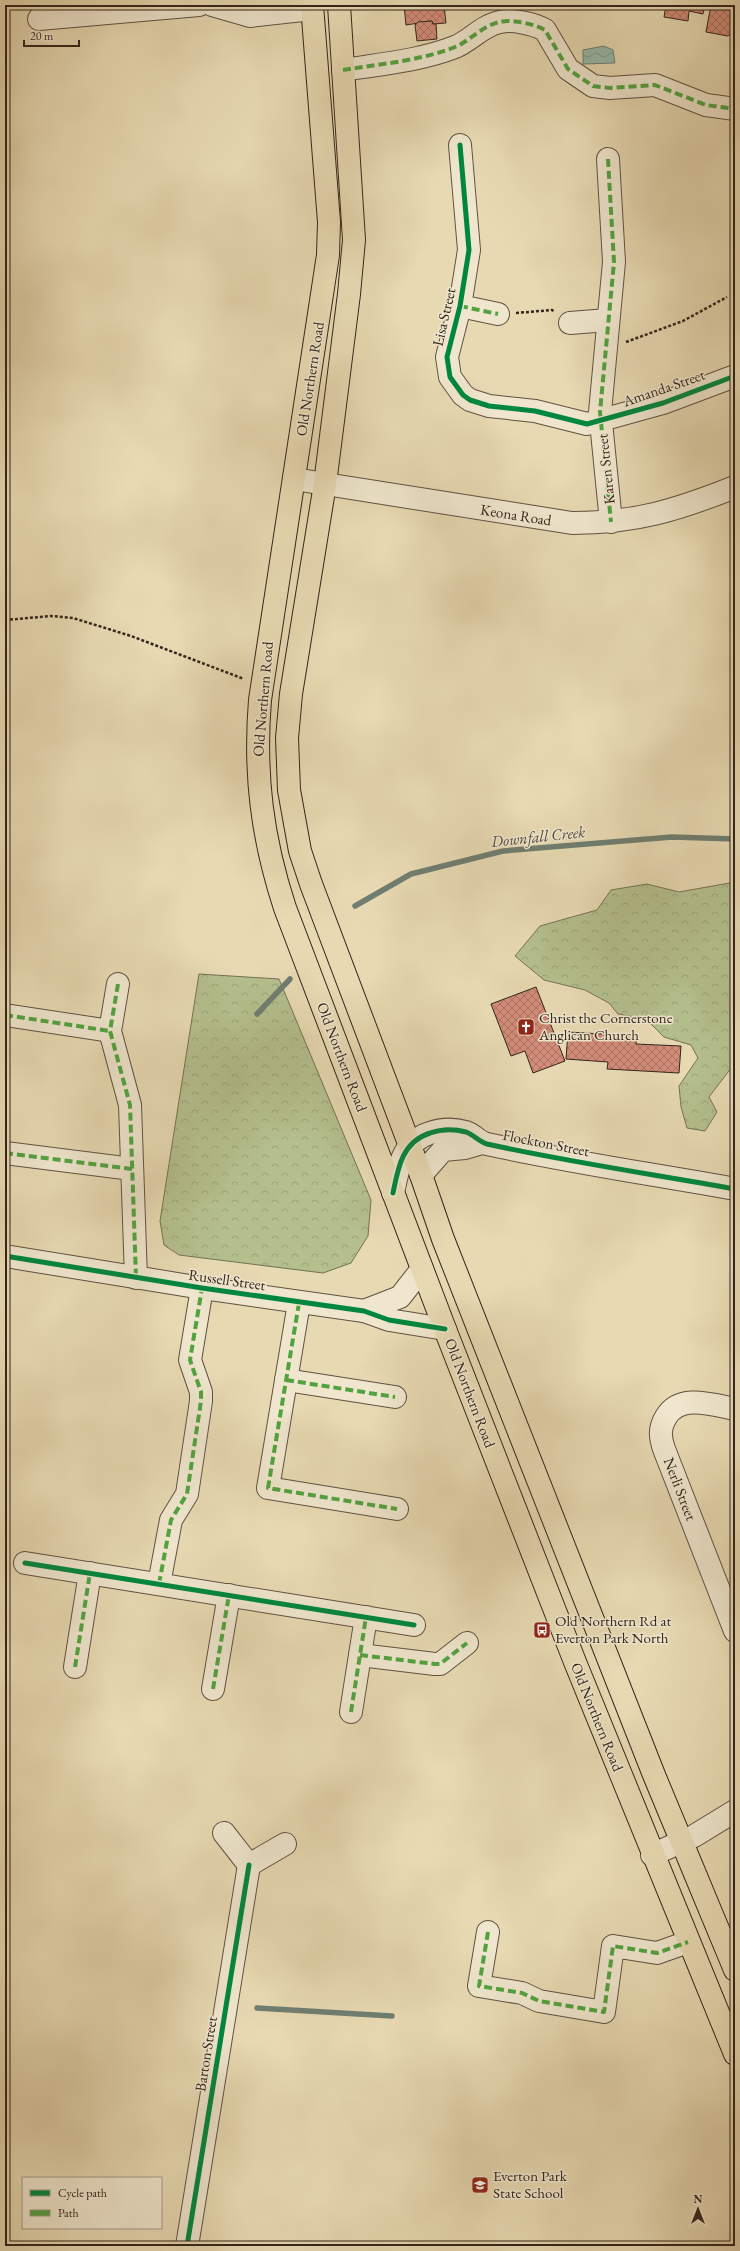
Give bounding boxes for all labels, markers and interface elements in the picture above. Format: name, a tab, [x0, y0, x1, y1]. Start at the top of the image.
scale bar	[24, 22, 79, 48]
text: 20 m	[30, 28, 54, 44]
street label: Lisa Street	[428, 286, 459, 348]
street label: Old Northern Road	[291, 320, 328, 437]
street label: Amanda Street	[619, 365, 708, 411]
street label: Karen Street	[592, 432, 619, 505]
street label: Keona Road	[479, 500, 553, 530]
street label: Old Northern Road	[248, 640, 277, 757]
water label: Downfall Creek	[489, 821, 587, 852]
street label: Old Northern Road	[313, 999, 372, 1115]
place label: Christ the Cornerstone Anglican Church	[538, 1008, 673, 1044]
church icon: Christ the Cornerstone Anglican Church	[516, 1017, 536, 1037]
street label: Flockton Street	[501, 1125, 591, 1160]
street label: Russell Street	[187, 1265, 267, 1294]
street label: Old Northern Road	[441, 1335, 500, 1451]
street label: Nerli Street	[660, 1455, 701, 1523]
place label: Old Northern Rd at Everton Park North	[555, 1611, 671, 1647]
bus stop icon: Old Northern Rd at Everton Park North	[532, 1620, 552, 1640]
street label: Old Northern Road	[567, 1660, 628, 1774]
street label: Barton Street	[190, 2015, 221, 2093]
place label: Everton Park State School	[493, 2166, 568, 2202]
school or university icon: Everton Park State School	[470, 2175, 490, 2195]
legend	[22, 2177, 162, 2229]
text: Cycle path	[58, 2185, 107, 2201]
north arrow	[678, 2189, 718, 2229]
text: N	[694, 2192, 703, 2206]
text: Path	[58, 2205, 79, 2221]

